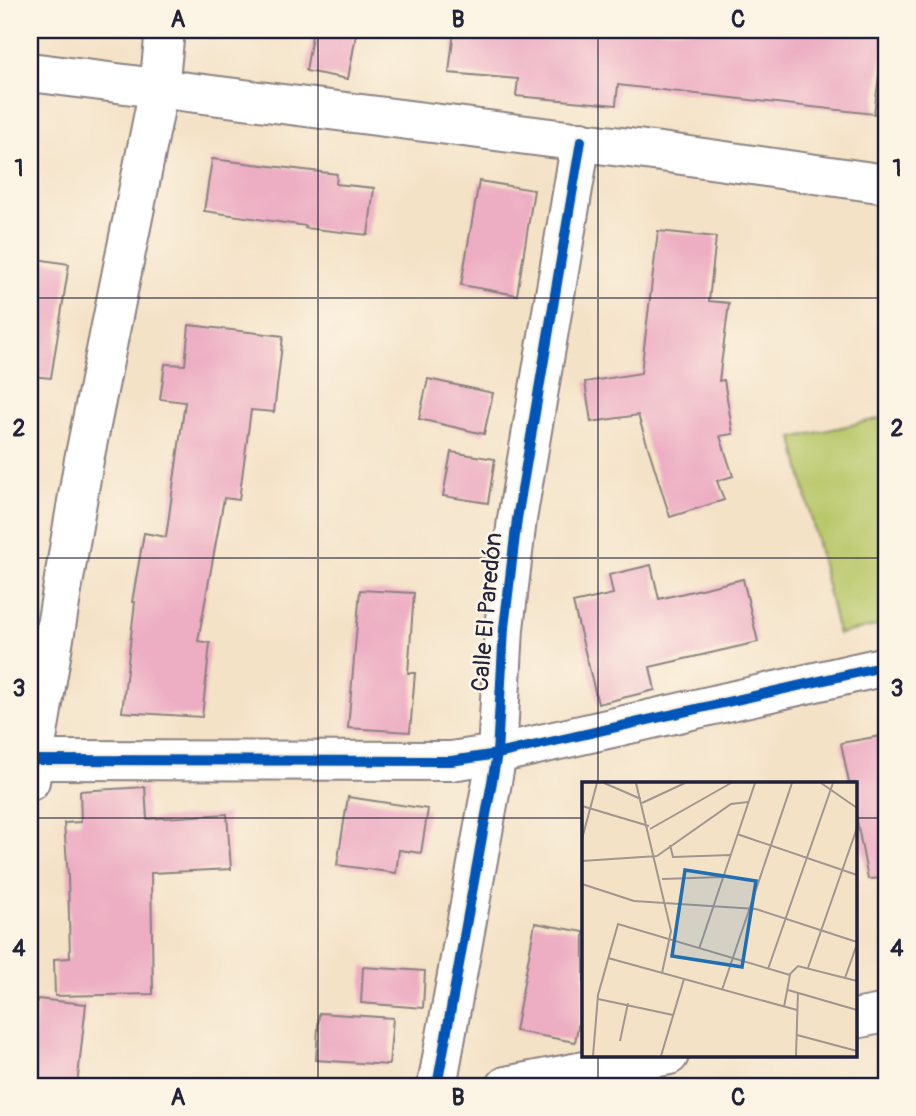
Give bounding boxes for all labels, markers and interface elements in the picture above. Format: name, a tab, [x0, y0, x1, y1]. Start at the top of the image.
text: A	[171, 5, 186, 34]
text: B	[451, 5, 465, 34]
text: C	[731, 5, 745, 34]
text: 1	[15, 154, 24, 183]
text: 1	[893, 154, 902, 183]
text: 2	[13, 414, 26, 443]
text: 2	[891, 414, 904, 443]
street label: Calle El Paredón	[466, 531, 508, 693]
text: 3	[13, 674, 25, 703]
text: 3	[891, 674, 903, 703]
inset map	[582, 782, 856, 1056]
text: 4	[12, 934, 26, 963]
text: 4	[890, 934, 904, 963]
text: A	[171, 1083, 186, 1112]
text: B	[451, 1083, 465, 1112]
text: C	[731, 1083, 745, 1112]

